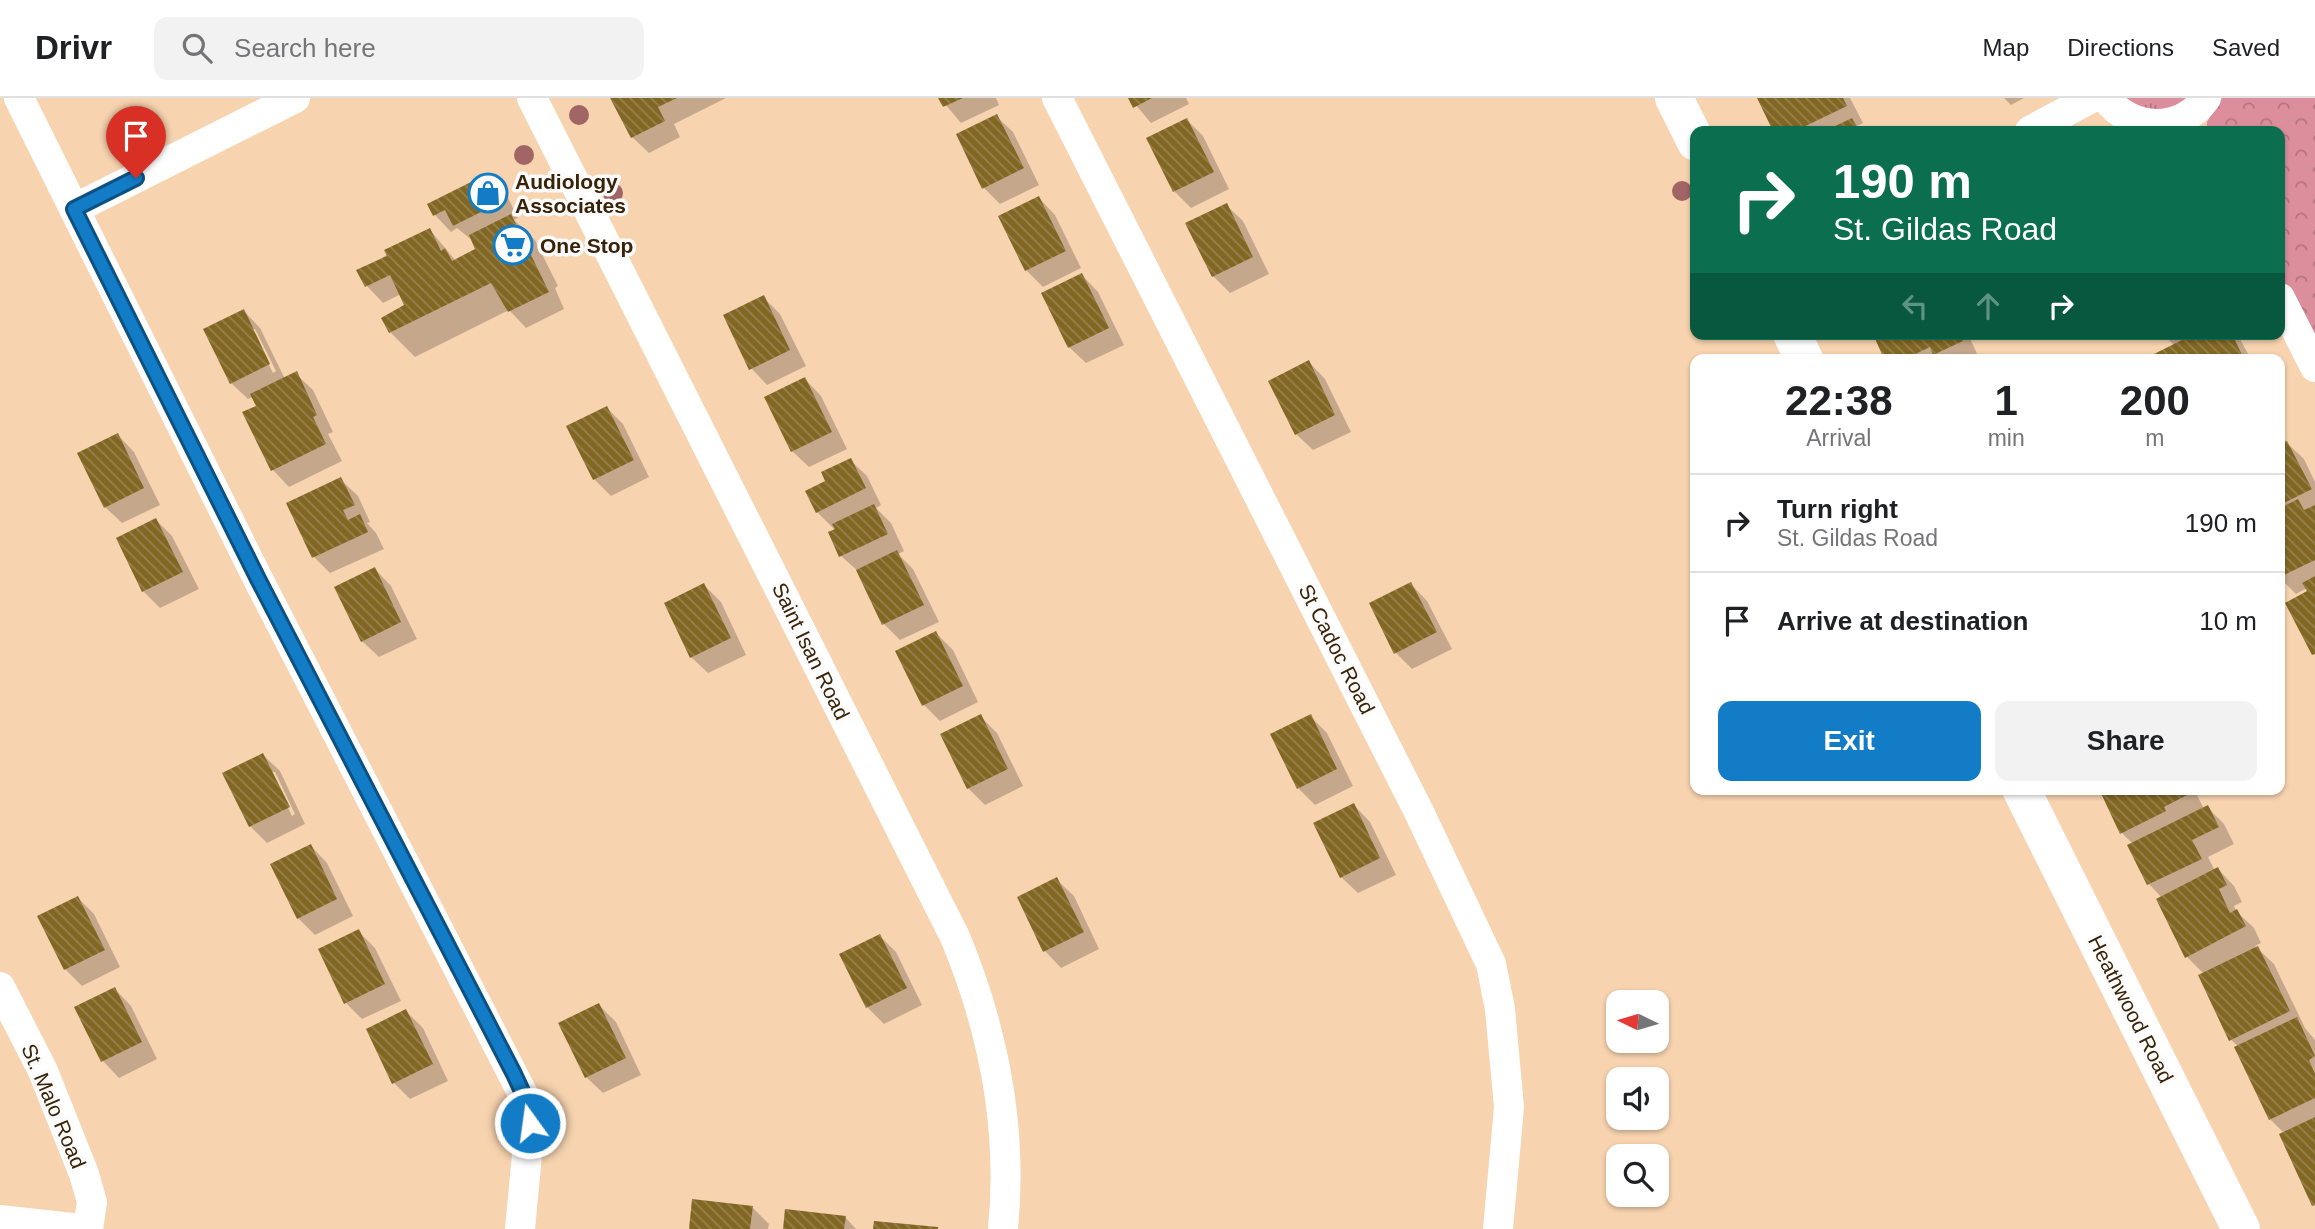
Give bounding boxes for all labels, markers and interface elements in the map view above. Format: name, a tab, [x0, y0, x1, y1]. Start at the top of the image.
search box	[154, 17, 644, 80]
text: Drivr	[35, 29, 112, 66]
icon: search	[178, 29, 216, 67]
text: Search here	[234, 33, 376, 63]
text: Map	[1983, 34, 2029, 61]
text: Directions	[2067, 34, 2174, 61]
text: Saved	[2212, 34, 2280, 61]
pin	[106, 106, 166, 178]
icon: arrive	[117, 117, 155, 155]
icon: right	[1718, 154, 1809, 245]
text: 190 m	[1833, 154, 1972, 208]
place label: Audiology Associates	[515, 170, 626, 217]
shop icon: Audiology Associates	[467, 172, 509, 214]
text: St. Gildas Road	[1833, 211, 2057, 247]
supermarket icon: One Stop	[492, 224, 534, 266]
place label: One Stop	[540, 234, 633, 257]
icon: left	[1896, 287, 1934, 325]
icon: ahead	[1969, 287, 2007, 325]
icon: right	[2042, 287, 2080, 325]
text: 22:38	[1785, 377, 1893, 424]
text: 1	[1994, 377, 2018, 424]
text: 200	[2120, 377, 2190, 424]
text: Arrival	[1806, 425, 1871, 451]
text: min	[1988, 425, 2025, 451]
text: m	[2145, 425, 2164, 451]
text: Turn right	[1777, 494, 1898, 524]
icon: right	[1718, 504, 1756, 542]
text: 190 m	[2185, 508, 2257, 538]
text: St. Gildas Road	[1777, 525, 1938, 551]
street label: Saint Isan Road	[768, 579, 854, 723]
street label: St Cadoc Road	[1294, 580, 1380, 718]
icon: arrive	[1718, 602, 1756, 640]
text: Arrive at destination	[1777, 606, 2028, 636]
text: 10 m	[2199, 606, 2257, 636]
button: Exit	[1718, 701, 1981, 781]
button: Share	[1995, 701, 2257, 781]
street label: Heathwood Road	[2084, 931, 2178, 1087]
north arrow	[1606, 990, 1670, 1054]
map controls	[1606, 990, 1669, 1207]
street label: St. Malo Road	[17, 1040, 91, 1172]
button: sound	[1606, 1067, 1669, 1130]
position arrow	[493, 1086, 567, 1160]
button: search	[1606, 1144, 1669, 1207]

